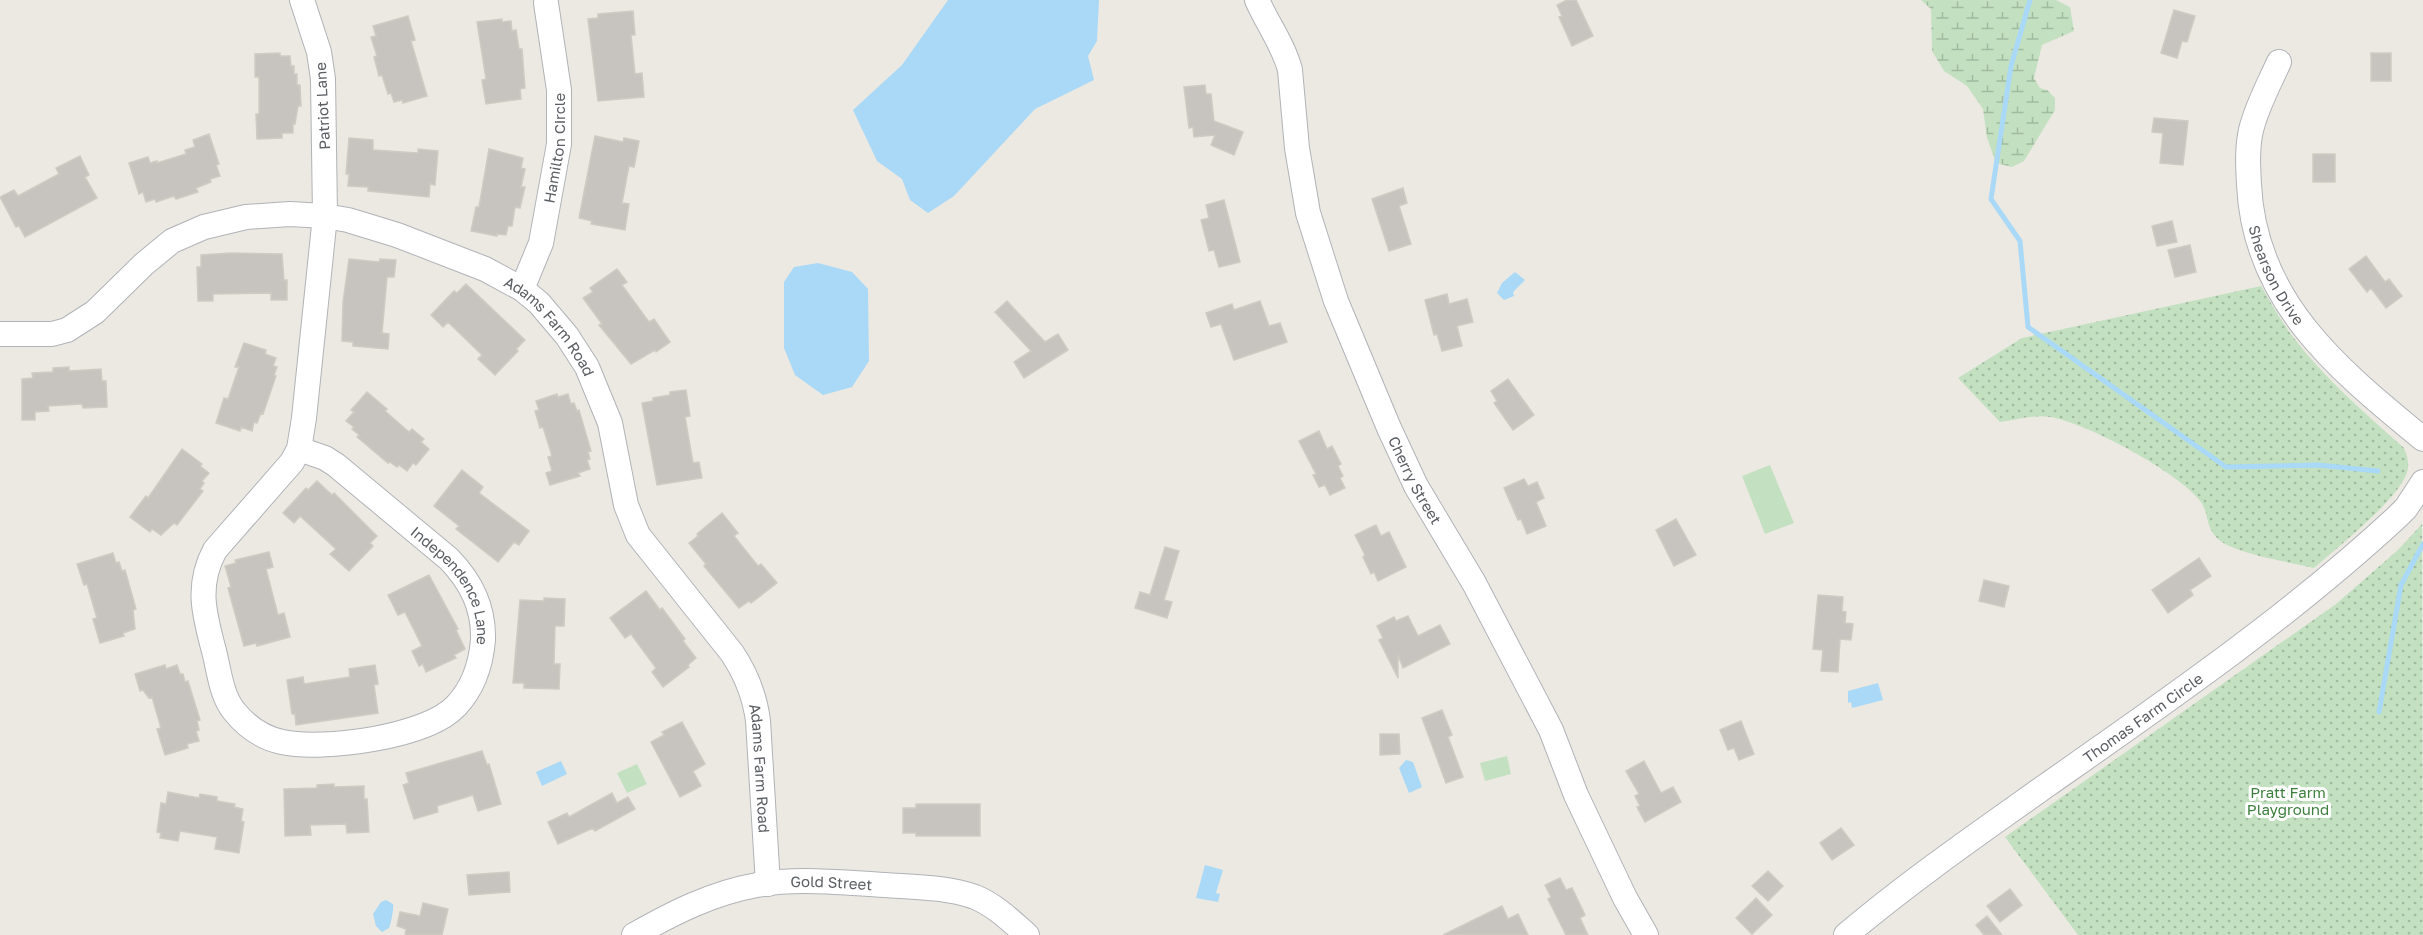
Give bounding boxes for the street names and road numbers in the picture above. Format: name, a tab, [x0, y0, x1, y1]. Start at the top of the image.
street label: Patriot Lane	[311, 61, 333, 150]
street label: Hamilton Circle	[539, 92, 568, 205]
street label: Shearson Drive	[2246, 223, 2308, 328]
street label: Adams Farm Road	[501, 272, 599, 378]
street label: Cherry Street	[1385, 433, 1446, 527]
street label: Independence Lane	[407, 522, 492, 646]
street label: Thomas Farm Circle	[2079, 669, 2206, 766]
street label: Adams Farm Road	[746, 702, 774, 833]
street label: Gold Street	[790, 872, 873, 893]

